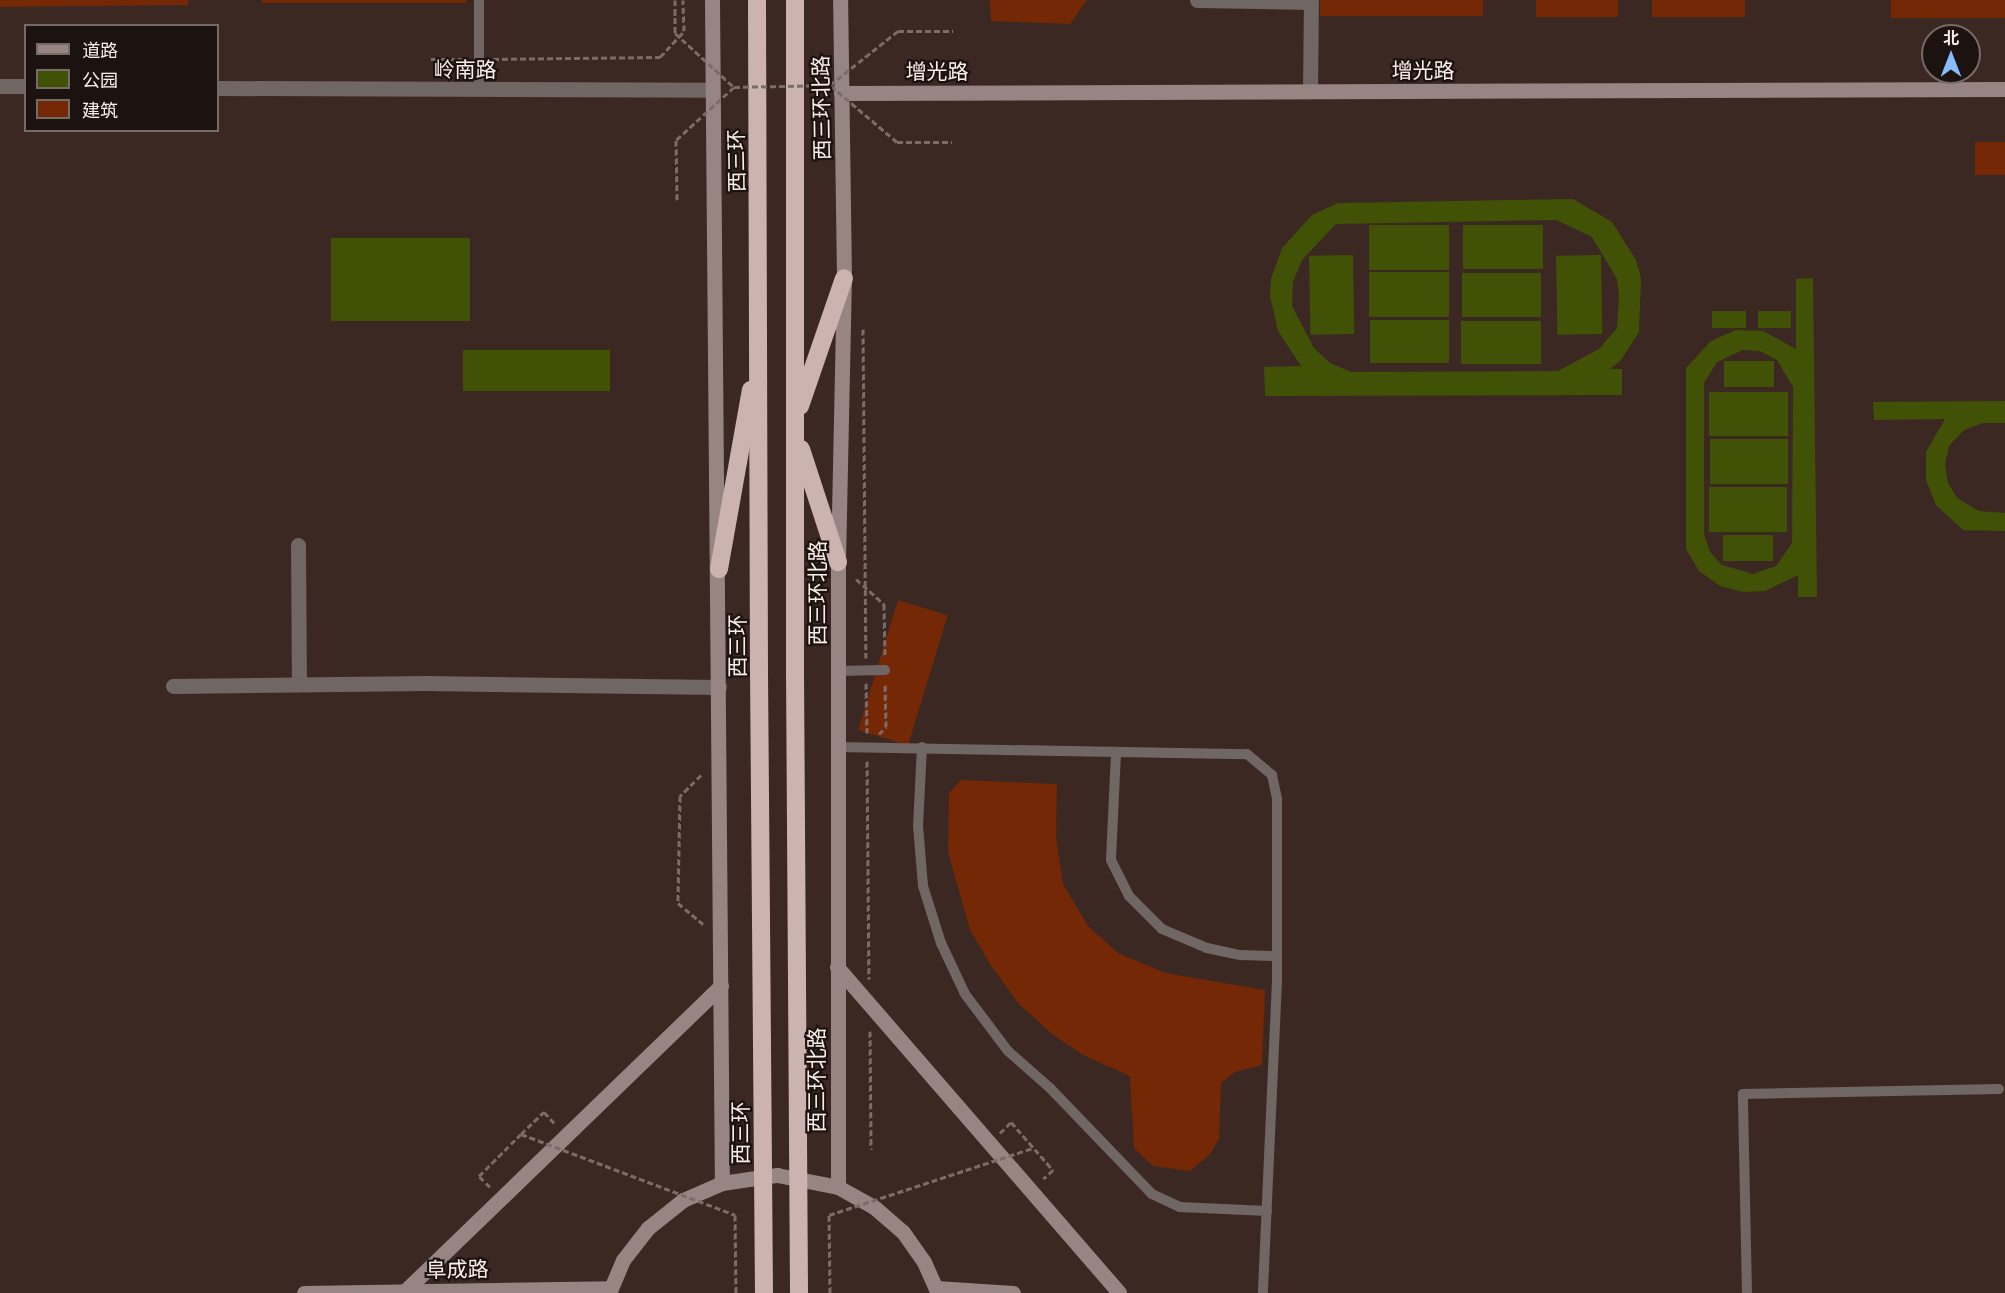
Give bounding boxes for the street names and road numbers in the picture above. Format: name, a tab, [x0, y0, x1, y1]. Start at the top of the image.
street label: 西三环北路	[807, 55, 835, 161]
street label: 岭南路	[434, 56, 496, 82]
street label: 增光路	[1392, 57, 1454, 83]
street label: 增光路	[906, 58, 968, 84]
street label: 西三环	[723, 129, 749, 193]
street label: 西三环北路	[804, 541, 830, 645]
street label: 西三环	[724, 615, 750, 677]
street label: 西三环北路	[803, 1028, 829, 1132]
street label: 西三环	[727, 1102, 753, 1164]
street label: 阜成路	[425, 1256, 489, 1282]

